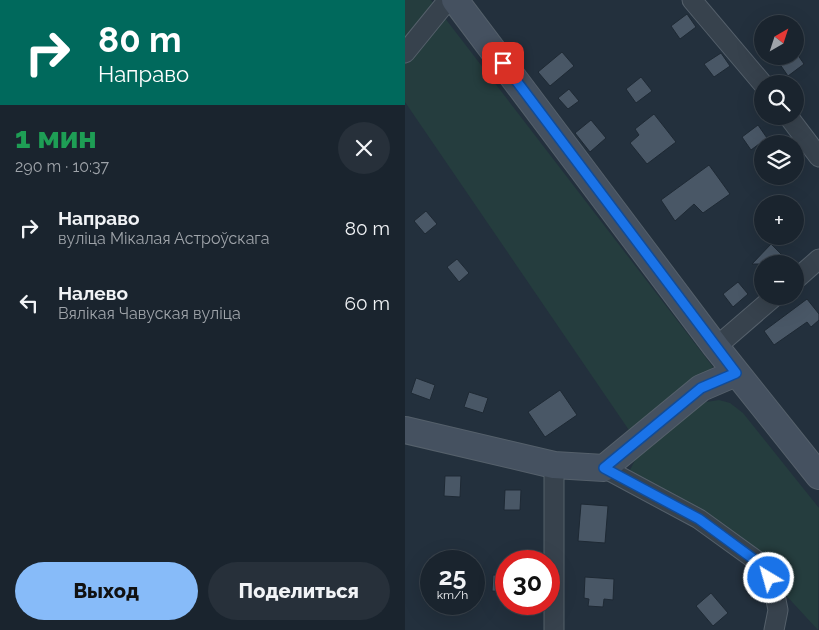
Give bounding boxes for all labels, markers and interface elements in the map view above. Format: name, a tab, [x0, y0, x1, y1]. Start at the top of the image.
north arrow	[754, 15, 804, 65]
map controls	[754, 15, 804, 305]
text: 80 m	[98, 19, 182, 60]
icon: right	[15, 20, 80, 85]
pin	[482, 42, 524, 84]
icon: arrive	[489, 49, 517, 77]
text: Направо	[98, 61, 189, 87]
button: search	[754, 75, 804, 125]
text: 1 мин	[15, 120, 97, 155]
button: close	[338, 122, 390, 174]
button: layers	[754, 135, 804, 185]
text: 290 m · 10:37	[15, 157, 109, 176]
button: +	[754, 195, 804, 245]
text: Направо	[58, 207, 139, 229]
icon: right	[15, 214, 43, 242]
text: 80 m	[345, 217, 390, 239]
text: вуліца Мікалая Астроўскага	[58, 229, 270, 248]
button: −	[754, 255, 804, 305]
text: Налево	[58, 282, 128, 304]
icon: left	[15, 289, 43, 317]
text: 60 m	[345, 292, 390, 314]
text: Вялікая Чавуская вуліца	[58, 304, 241, 323]
speed limit sign: 30	[495, 550, 560, 615]
position arrow	[742, 551, 794, 603]
text: 25	[439, 561, 466, 591]
button: Выход	[15, 562, 198, 620]
button: Поделиться	[208, 562, 390, 620]
text: km/h	[437, 588, 468, 602]

